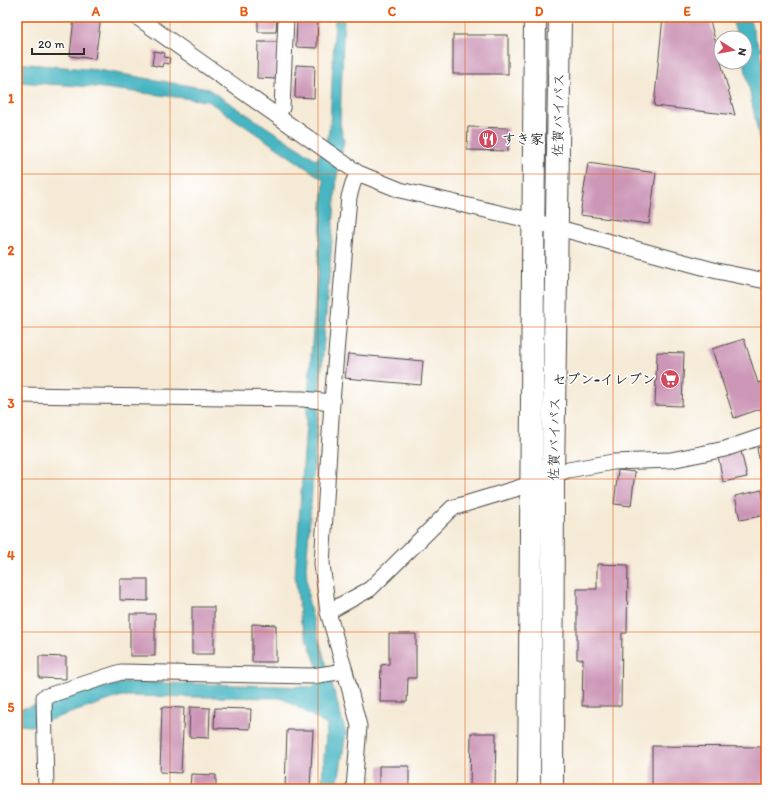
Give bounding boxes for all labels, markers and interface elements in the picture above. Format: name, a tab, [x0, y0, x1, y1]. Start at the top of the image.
text: A	[91, 4, 101, 19]
text: B	[240, 4, 249, 19]
text: C	[388, 4, 397, 19]
text: D	[535, 4, 544, 19]
text: E	[683, 4, 691, 19]
scale bar	[32, 30, 84, 56]
north arrow	[713, 30, 753, 70]
text: 20 m	[38, 37, 65, 51]
text: N	[735, 47, 749, 57]
street label: 佐賀バイパス	[549, 73, 568, 157]
text: 1	[8, 91, 14, 106]
restaurant icon: すき家	[477, 128, 499, 150]
place label: すき家	[502, 131, 544, 148]
text: 2	[8, 243, 15, 258]
supermarket icon: セブン-イレブン	[659, 368, 681, 390]
place label: セブン-イレブン	[552, 371, 656, 388]
text: 3	[7, 396, 15, 411]
street label: 佐賀バイパス	[545, 397, 564, 481]
text: 4	[7, 548, 15, 563]
text: 5	[8, 700, 15, 715]

